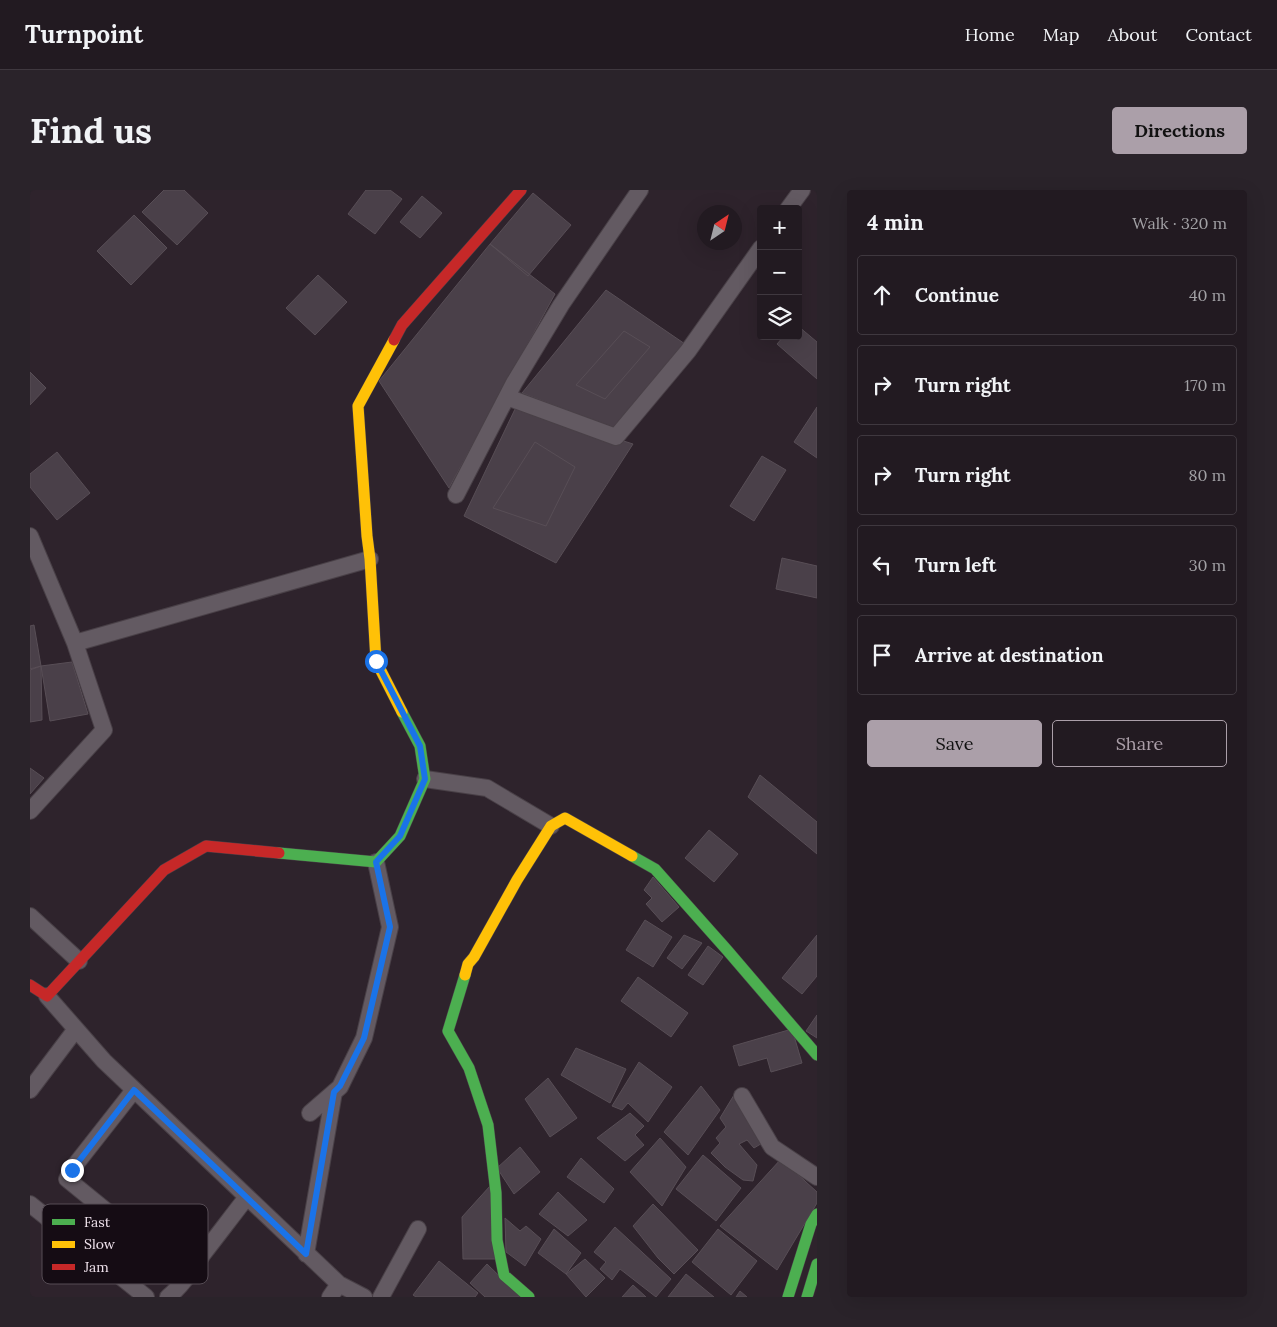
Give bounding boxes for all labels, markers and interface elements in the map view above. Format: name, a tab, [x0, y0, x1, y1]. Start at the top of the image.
text: Turnpoint	[25, 19, 143, 50]
text: Home	[965, 23, 1015, 46]
text: Map	[1043, 23, 1079, 46]
text: About	[1107, 23, 1157, 46]
text: Contact	[1185, 23, 1252, 46]
button: Directions	[1112, 107, 1247, 154]
text: Find us	[30, 108, 152, 153]
north arrow	[697, 205, 742, 250]
map controls	[757, 205, 802, 340]
button: +	[757, 205, 802, 250]
text: 4 min	[867, 209, 924, 236]
text: Walk · 320 m	[1132, 213, 1227, 233]
button: −	[757, 250, 802, 295]
icon: ahead	[868, 281, 896, 309]
text: Continue	[915, 283, 999, 307]
text: 40 m	[1189, 285, 1226, 305]
button: layers	[757, 295, 802, 340]
icon: right	[868, 371, 896, 399]
text: Turn right	[915, 373, 1011, 397]
text: 170 m	[1184, 375, 1226, 395]
icon: right	[868, 461, 896, 489]
text: Turn right	[915, 463, 1011, 487]
text: 80 m	[1189, 465, 1226, 485]
icon: left	[868, 551, 896, 579]
text: Turn left	[915, 553, 996, 577]
text: 30 m	[1189, 555, 1226, 575]
icon: arrive	[868, 641, 896, 669]
text: Arrive at destination	[915, 643, 1104, 667]
route start	[365, 650, 388, 673]
button: Save	[867, 720, 1042, 767]
button: Share	[1052, 720, 1227, 767]
route end	[61, 1159, 84, 1182]
legend	[42, 1204, 208, 1284]
text: Fast	[84, 1213, 111, 1231]
text: Slow	[84, 1235, 116, 1253]
text: Jam	[83, 1258, 109, 1276]

